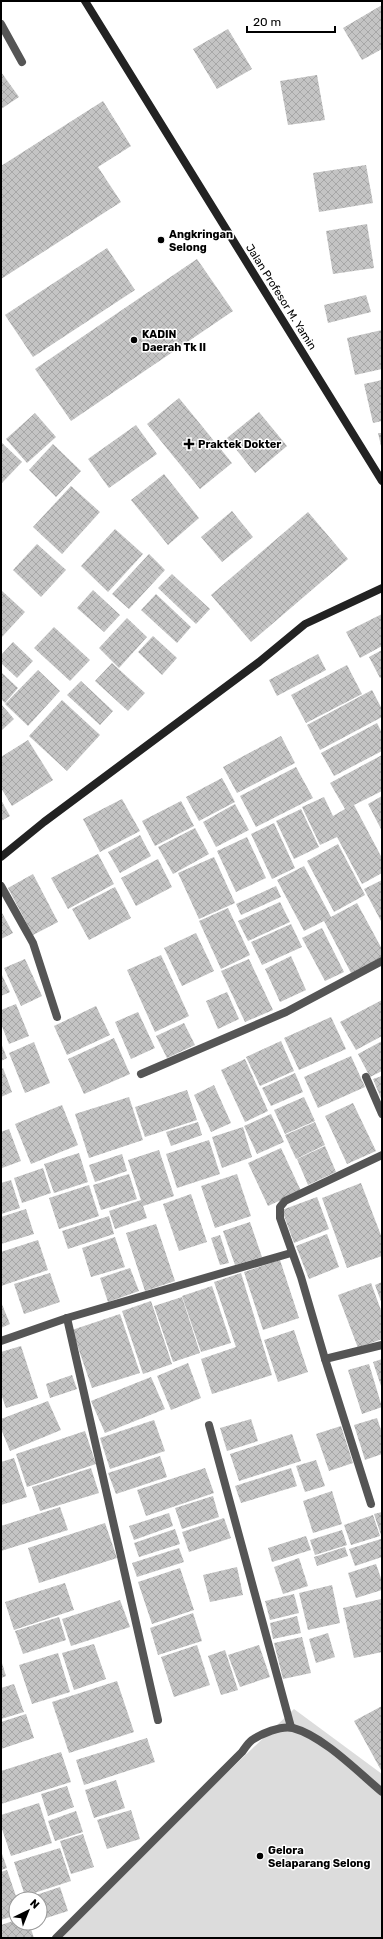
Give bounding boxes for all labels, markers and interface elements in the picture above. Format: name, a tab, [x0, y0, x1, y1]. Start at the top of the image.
scale bar	[247, 8, 335, 34]
text: 20 m	[253, 15, 281, 29]
place label: Angkringan Selong	[169, 228, 233, 254]
marker: Angkringan Selong	[156, 235, 166, 245]
street label: Jalan Profesor M. Yamin	[243, 242, 319, 352]
place label: KADIN Daerah Tk II	[142, 328, 206, 354]
marker: KADIN Daerah Tk II	[129, 335, 139, 345]
marker: Praktek Dokter	[183, 438, 195, 450]
place label: Praktek Dokter	[198, 438, 281, 451]
place label: Gelora Selaparang Selong	[268, 1844, 370, 1870]
marker: Gelora Selaparang Selong	[255, 1851, 265, 1861]
north arrow	[8, 1891, 48, 1931]
text: N	[27, 1897, 42, 1912]

